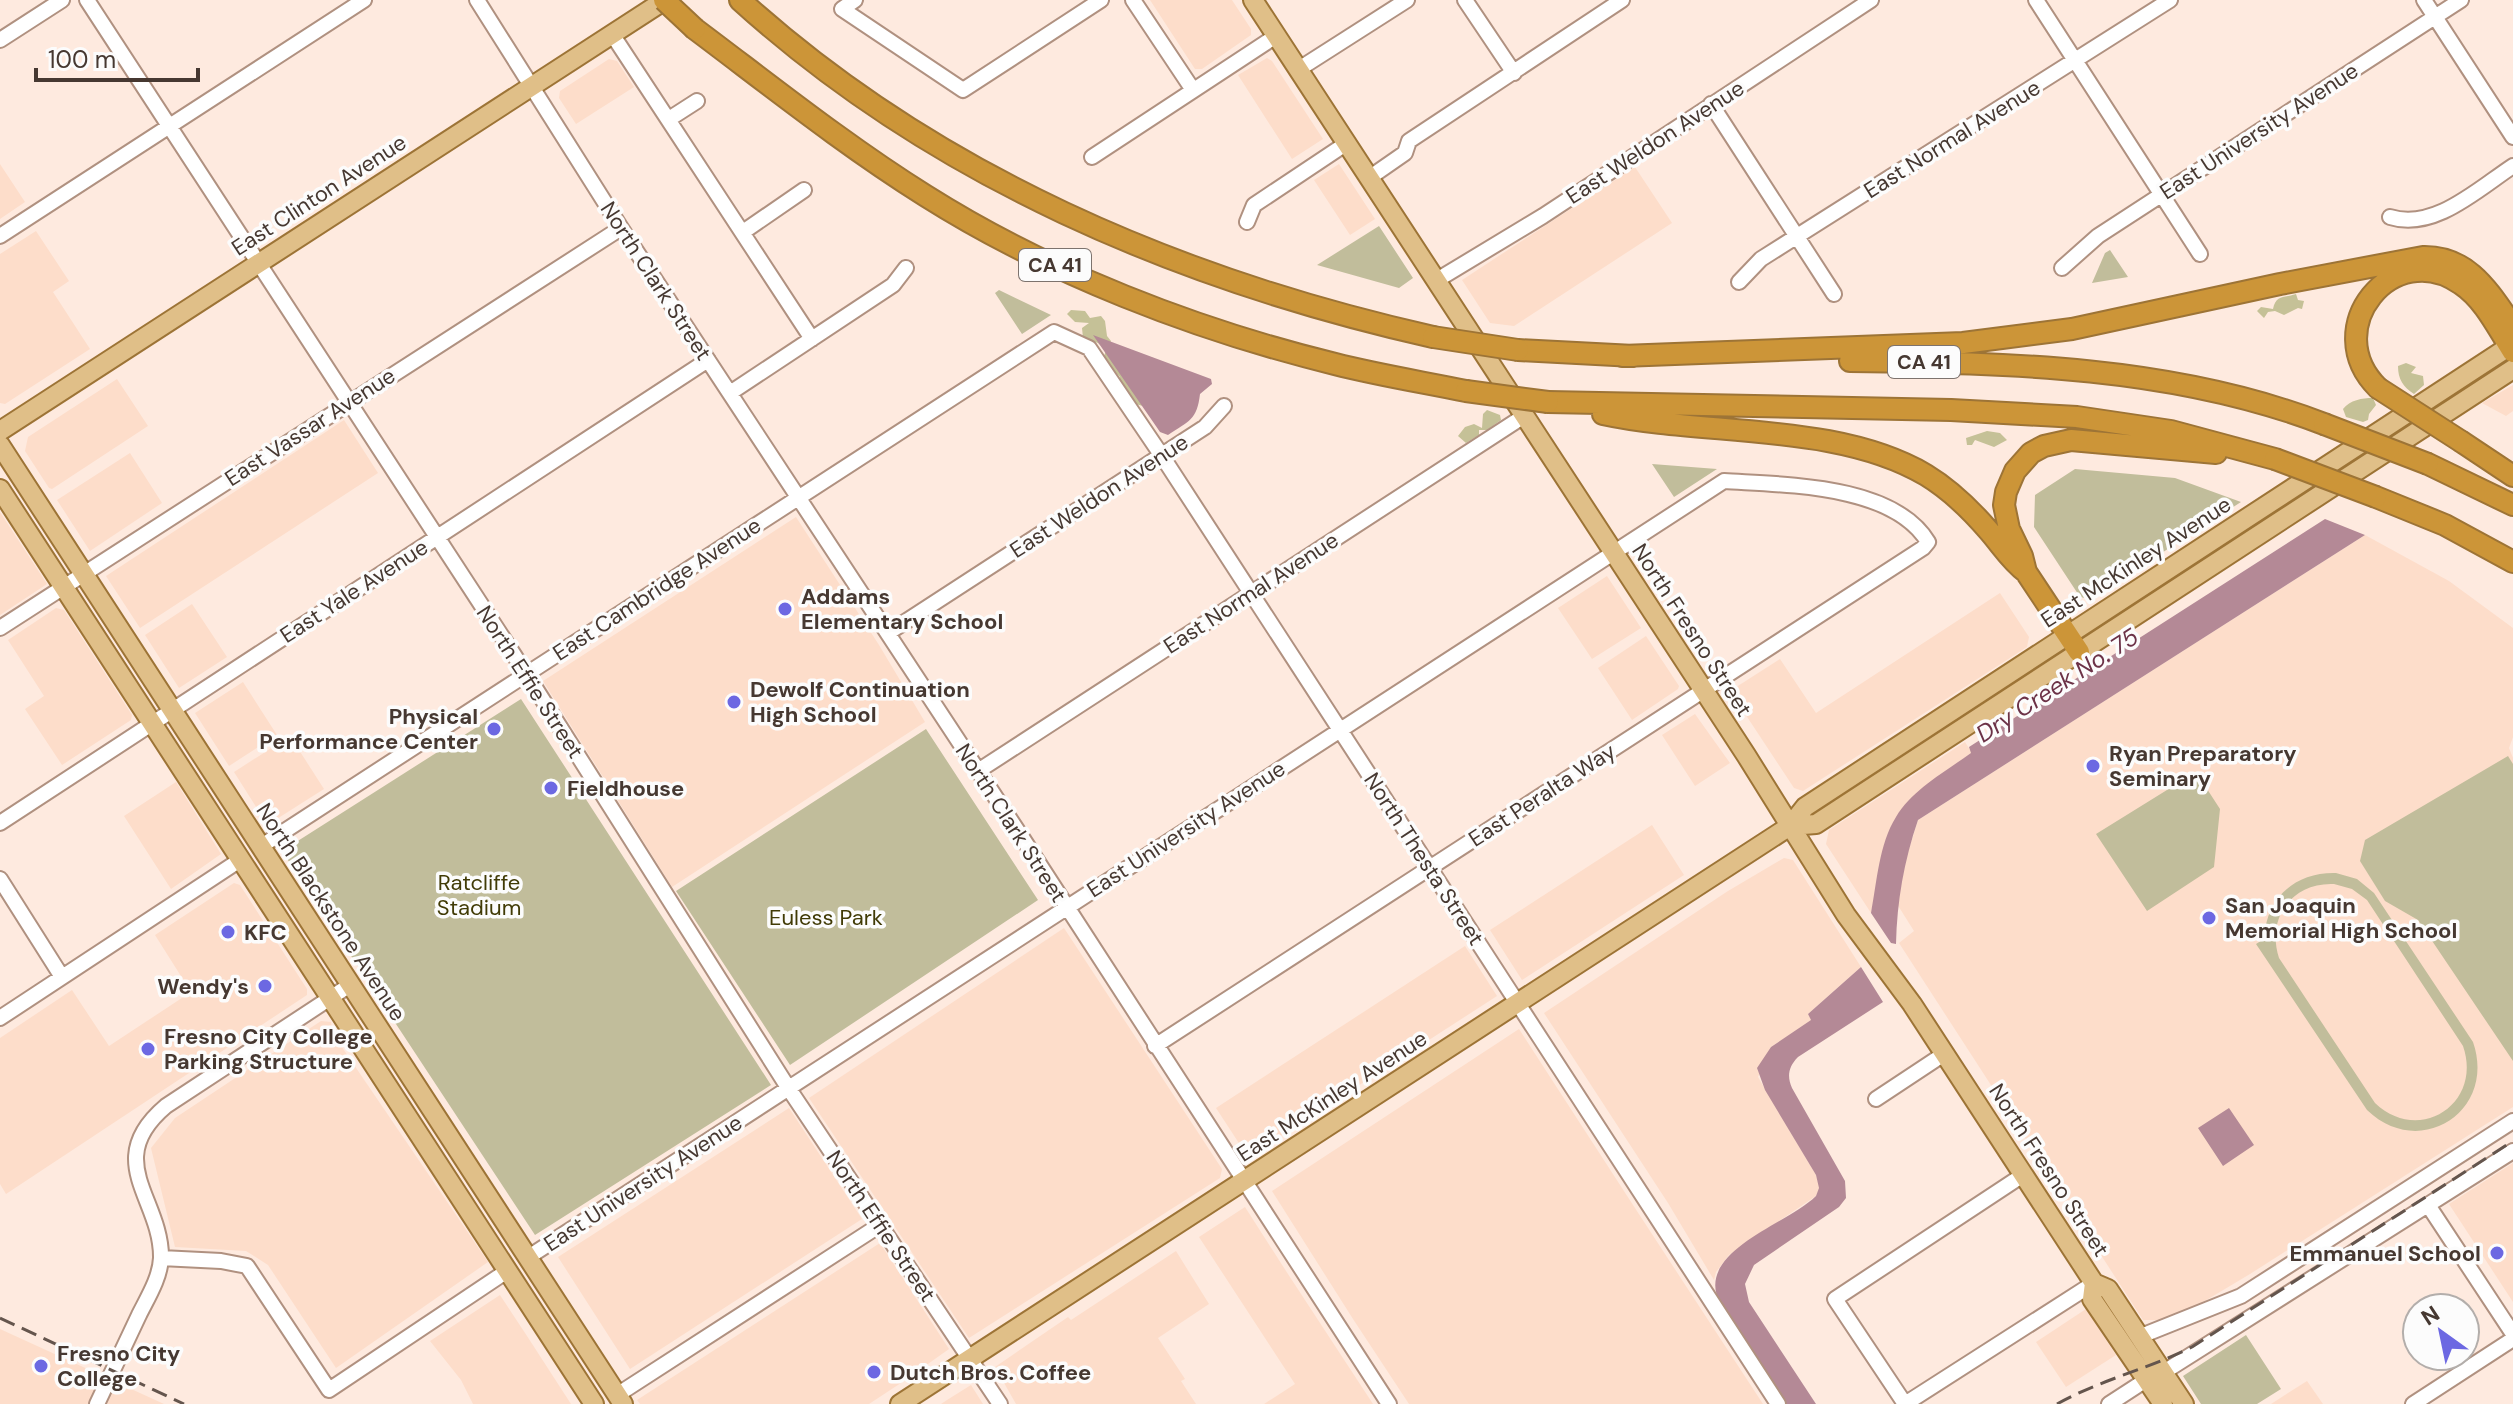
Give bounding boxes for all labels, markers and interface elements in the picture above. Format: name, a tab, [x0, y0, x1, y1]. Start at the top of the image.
scale bar	[36, 32, 198, 82]
text: 100 m	[48, 44, 116, 75]
street label: East University Avenue	[2154, 56, 2364, 206]
street label: East Weldon Avenue	[1560, 73, 1750, 211]
street label: East Normal Avenue	[1858, 73, 2046, 205]
street label: East Clinton Avenue	[226, 128, 412, 262]
street label: North Clark Street	[594, 196, 718, 366]
road number: CA 41	[1019, 249, 1091, 281]
road number: CA 41	[1888, 346, 1960, 378]
street label: East Vassar Avenue	[219, 361, 401, 493]
street label: East Weldon Avenue	[1004, 427, 1194, 565]
street label: East McKinley Avenue	[2035, 490, 2237, 634]
street label: East Cambridge Avenue	[547, 511, 767, 667]
street label: East Normal Avenue	[1158, 526, 1344, 660]
street label: East Yale Avenue	[275, 532, 433, 650]
street label: North Fresno Street	[1625, 538, 1759, 722]
place label: Addams Elementary School	[801, 582, 1003, 636]
street label: North Effie Street	[470, 600, 590, 764]
marker: Addams Elementary School	[776, 600, 794, 618]
water label: Dry Creek No. 75	[1970, 621, 2144, 749]
place label: Dewolf Continuation High School	[750, 675, 970, 729]
marker: Dewolf Continuation High School	[725, 693, 743, 711]
place label: Physical Performance Center	[259, 702, 478, 756]
marker: Physical Performance Center	[485, 720, 503, 738]
street label: East Peralta Way	[1463, 737, 1621, 853]
street label: North Clark Street	[949, 738, 1073, 908]
place label: Ryan Preparatory Seminary	[2109, 739, 2297, 793]
street label: East University Avenue	[1081, 754, 1291, 904]
marker: Ryan Preparatory Seminary	[2084, 757, 2102, 775]
street label: North Thesta Street	[1357, 767, 1491, 951]
place label: Fieldhouse	[567, 774, 684, 803]
marker: Fieldhouse	[542, 779, 560, 797]
street label: North Blackstone Avenue	[250, 797, 412, 1027]
park label: Ratcliffe Stadium	[437, 868, 521, 922]
place label: San Joaquin Memorial High School	[2225, 891, 2457, 945]
park label: Euless Park	[769, 903, 883, 932]
marker: San Joaquin Memorial High School	[2200, 909, 2218, 927]
place label: KFC	[244, 918, 287, 947]
marker: KFC	[219, 923, 237, 941]
place label: Wendy's	[157, 972, 249, 1001]
marker: Wendy's	[256, 977, 274, 995]
place label: Fresno City College Parking Structure	[164, 1022, 373, 1076]
street label: East McKinley Avenue	[1231, 1024, 1433, 1168]
marker: Fresno City College Parking Structure	[139, 1040, 157, 1058]
street label: North Fresno Street	[1982, 1078, 2116, 1262]
street label: East University Avenue	[538, 1108, 748, 1258]
street label: North Effie Street	[820, 1145, 942, 1307]
place label: Emmanuel School	[2290, 1239, 2481, 1268]
marker: Emmanuel School	[2488, 1244, 2506, 1262]
north arrow	[2401, 1292, 2481, 1372]
text: N	[2416, 1299, 2445, 1332]
place label: Fresno City College	[57, 1339, 180, 1393]
marker: Fresno City College	[32, 1357, 50, 1375]
place label: Dutch Bros. Coffee	[890, 1358, 1091, 1387]
marker: Dutch Bros. Coffee	[865, 1363, 883, 1381]

